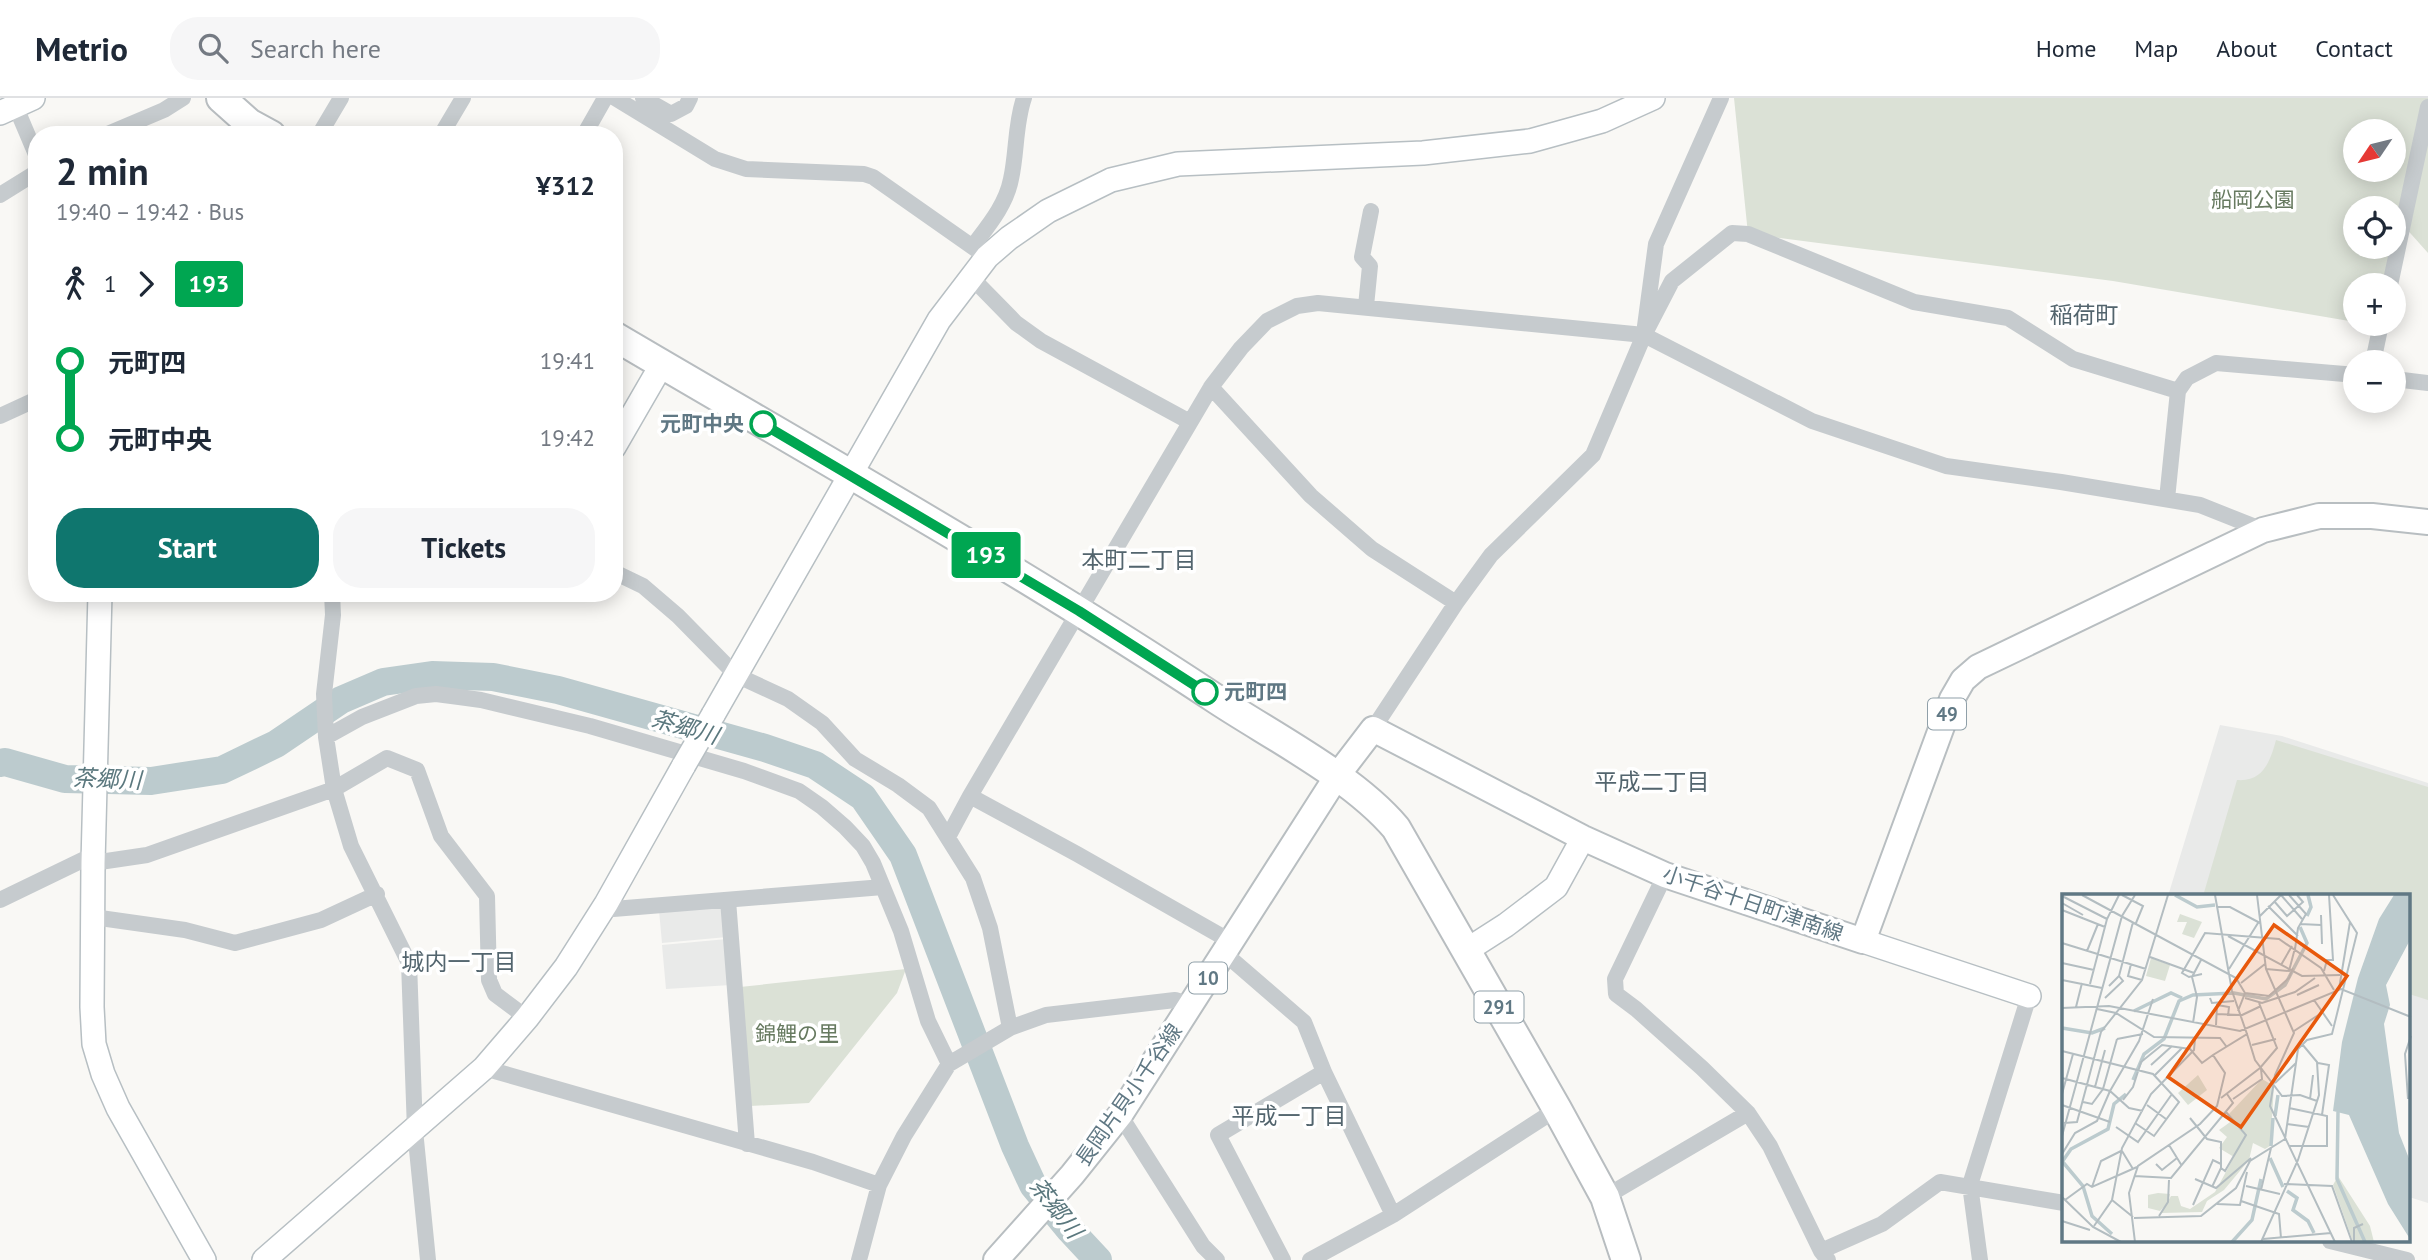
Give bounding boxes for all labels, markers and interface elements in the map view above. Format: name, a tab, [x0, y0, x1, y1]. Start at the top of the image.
search box	[170, 17, 660, 80]
text: Metrio	[35, 27, 128, 70]
icon: search	[194, 29, 232, 67]
text: Search here	[250, 32, 381, 65]
text: Home	[2036, 33, 2096, 64]
text: Map	[2134, 33, 2178, 64]
text: About	[2216, 33, 2277, 64]
text: Contact	[2315, 33, 2393, 64]
north arrow	[2343, 119, 2406, 182]
map controls	[2343, 119, 2406, 413]
text: 2 min	[56, 146, 149, 195]
text: ¥312	[536, 169, 595, 202]
park label: 船岡公園	[2211, 186, 2295, 213]
button: locate	[2343, 196, 2406, 259]
text: 19:40 – 19:42 · Bus	[56, 197, 244, 226]
icon: walk	[56, 265, 94, 303]
icon: forward	[127, 265, 165, 303]
text: 193	[189, 268, 229, 299]
text: 1	[104, 269, 117, 298]
button: +	[2343, 273, 2406, 336]
district label: 稲荷町	[2050, 300, 2119, 329]
text: 元町四	[108, 346, 186, 379]
text: 19:41	[540, 346, 595, 375]
button: −	[2343, 350, 2406, 413]
place label: 元町中央	[660, 410, 744, 437]
marker: 元町中央	[750, 411, 776, 437]
text: 元町中央	[108, 423, 212, 456]
text: 19:42	[540, 423, 595, 452]
button: Start	[56, 508, 319, 588]
button: Tickets	[333, 508, 595, 588]
line badge: 193	[946, 532, 1026, 578]
text: 193	[966, 539, 1006, 570]
district label: 本町二丁目	[1082, 545, 1197, 574]
place label: 元町四	[1224, 678, 1287, 705]
marker: 元町四	[1192, 679, 1218, 705]
road number: 49	[1928, 698, 1966, 730]
water label: 茶郷川	[648, 703, 725, 751]
water label: 茶郷川	[72, 763, 145, 794]
district label: 平成二丁目	[1595, 767, 1710, 796]
street label: 小千谷十日町津南線	[1659, 860, 1847, 947]
inset map	[2062, 894, 2410, 1242]
district label: 城内一丁目	[402, 947, 517, 976]
road number: 10	[1189, 962, 1227, 993]
road number: 291	[1474, 992, 1524, 1023]
street label: 長岡片貝小千谷線	[1069, 1018, 1188, 1171]
park label: 錦鯉の里	[755, 1020, 839, 1047]
district label: 平成一丁目	[1232, 1101, 1347, 1130]
water label: 茶郷川	[1024, 1172, 1091, 1246]

